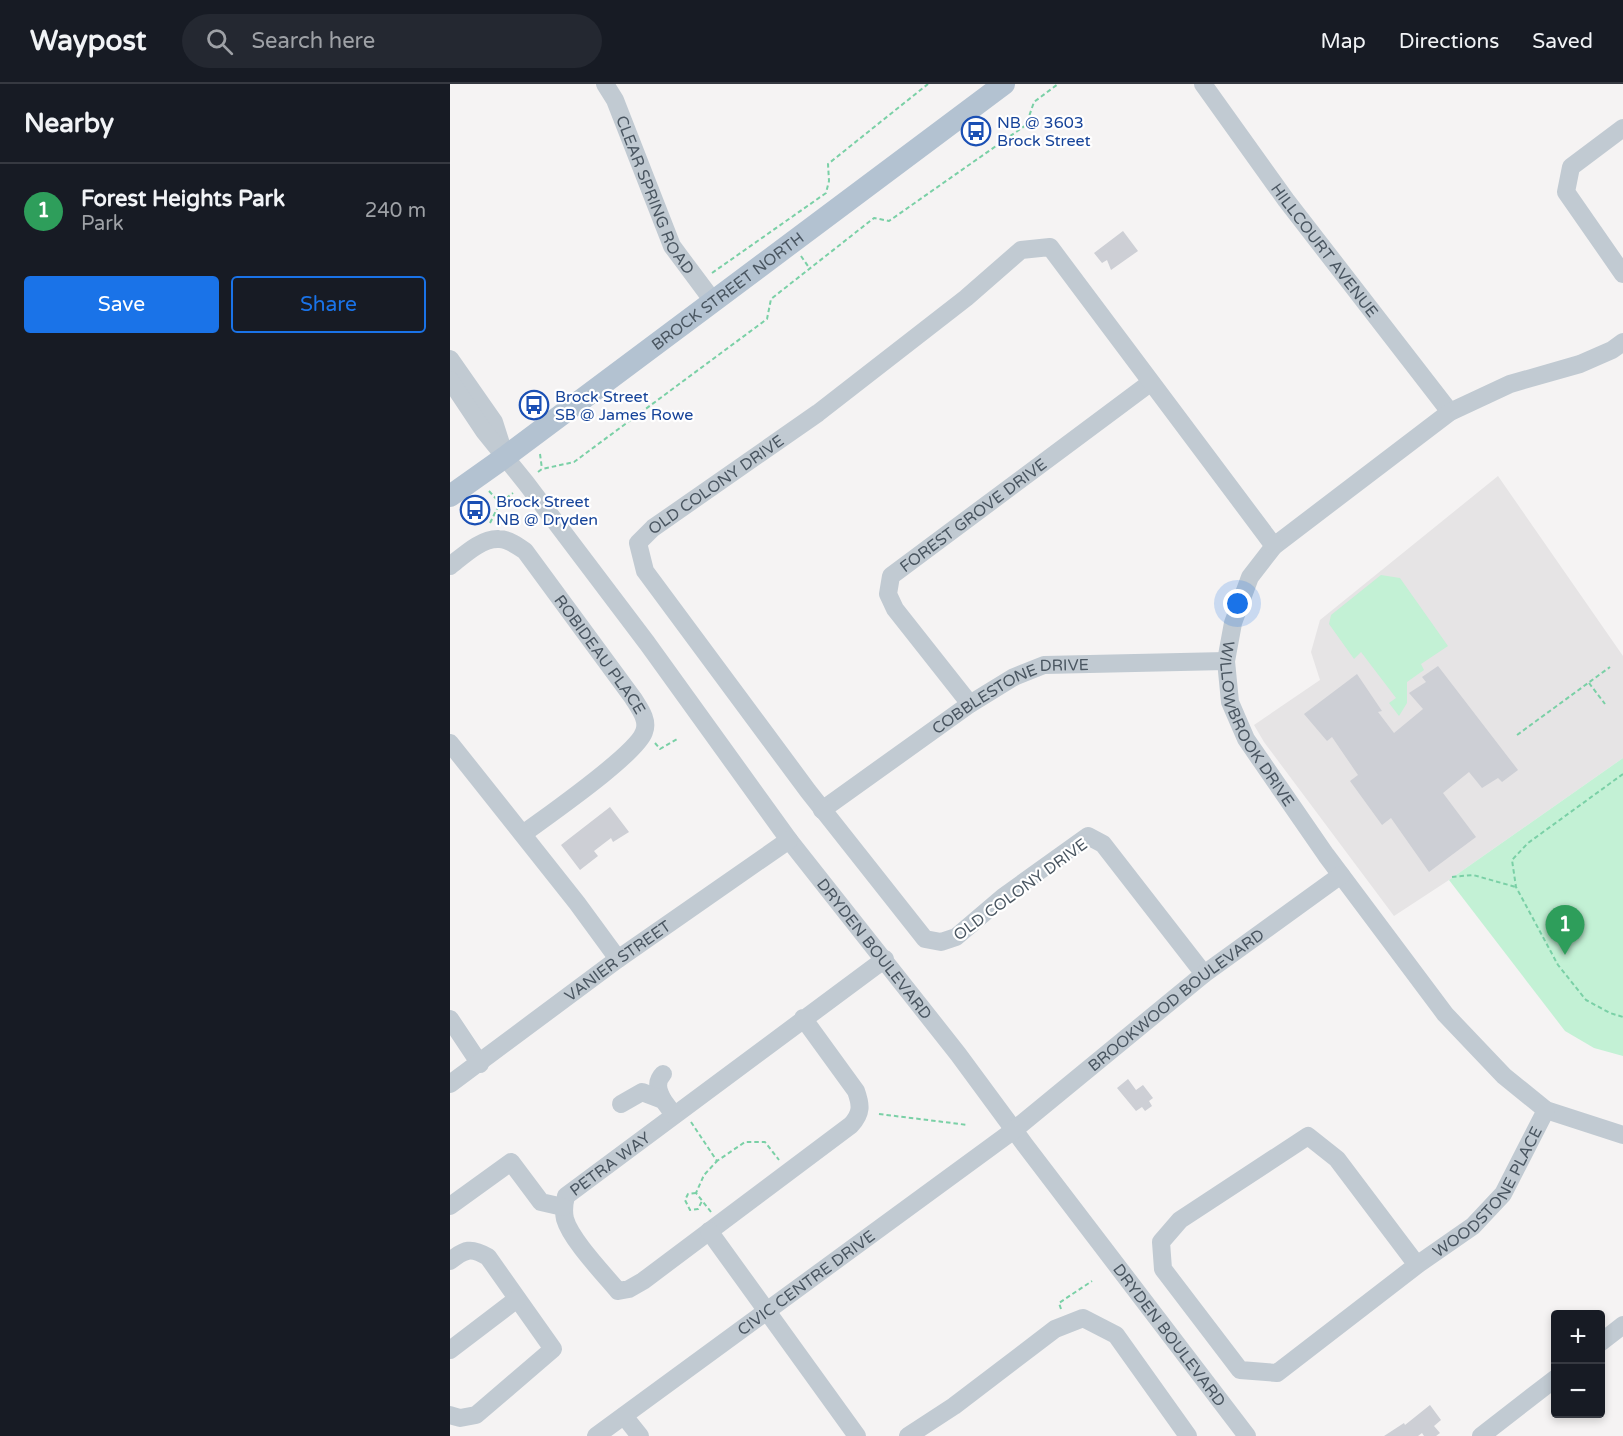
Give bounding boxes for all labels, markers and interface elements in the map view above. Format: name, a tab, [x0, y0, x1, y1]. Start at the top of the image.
search box	[182, 14, 602, 68]
text: Waypost	[30, 24, 146, 58]
icon: search	[203, 25, 236, 58]
text: Search here	[251, 28, 375, 54]
text: Map	[1320, 29, 1366, 54]
text: Directions	[1399, 29, 1499, 54]
text: Saved	[1532, 29, 1593, 54]
text: Nearby	[24, 108, 114, 139]
street label: CLEAR SPRING ROAD	[611, 113, 699, 279]
place label: NB @ 3603 Brock Street	[997, 113, 1091, 151]
bus stop icon: NB @ 3603 Brock Street	[960, 115, 992, 147]
street label: HILLCOURT AVENUE	[1266, 180, 1382, 322]
text: Forest Heights Park	[81, 186, 285, 212]
text: 1	[37, 199, 50, 223]
text: 240 m	[365, 199, 426, 223]
text: Park	[81, 212, 124, 236]
street label: BROCK STREET NORTH	[648, 228, 808, 355]
button: Save	[24, 276, 219, 333]
button: Share	[231, 276, 426, 333]
place label: Brock Street SB @ James Rowe	[555, 387, 693, 425]
bus stop icon: Brock Street SB @ James Rowe	[518, 389, 550, 421]
street label: OLD COLONY DRIVE	[644, 431, 788, 539]
street label: FOREST GROVE DRIVE	[896, 454, 1051, 577]
place label: Brock Street NB @ Dryden	[496, 492, 598, 530]
bus stop icon: Brock Street NB @ Dryden	[459, 494, 491, 526]
your location	[1223, 589, 1252, 618]
street label: ROBIDEAU PLACE	[549, 591, 650, 718]
street label: WILLOWBROOK DRIVE	[1215, 639, 1298, 811]
street label: COBBLESTONE DRIVE	[928, 655, 1089, 739]
street label: OLD COLONY DRIVE	[950, 834, 1092, 945]
street label: DRYDEN BOULEVARD	[812, 875, 936, 1024]
pin: 1	[1546, 906, 1584, 955]
street label: VANIER STREET	[561, 916, 675, 1006]
street label: BROOKWOOD BOULEVARD	[1084, 925, 1269, 1076]
street label: WOODSTONE PLACE	[1429, 1123, 1547, 1262]
street label: PETRA WAY	[566, 1128, 655, 1201]
street label: CIVIC CENTRE DRIVE	[734, 1226, 879, 1340]
street label: DRYDEN BOULEVARD	[1108, 1260, 1230, 1411]
map controls	[1551, 1310, 1605, 1418]
button: +	[1551, 1310, 1605, 1364]
button: −	[1551, 1364, 1605, 1418]

